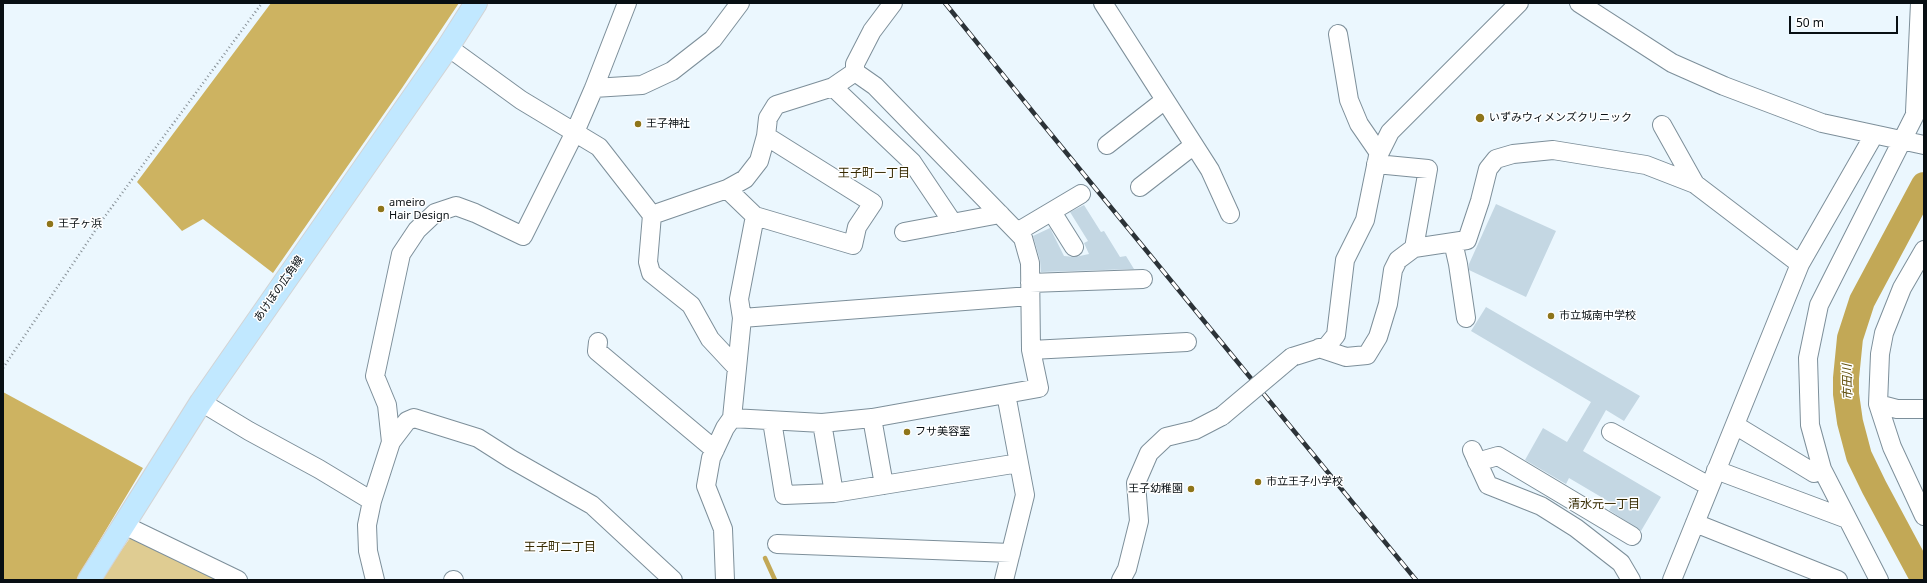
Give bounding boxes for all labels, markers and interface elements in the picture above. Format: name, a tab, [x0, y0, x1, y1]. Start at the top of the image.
scale bar	[1791, 8, 1900, 34]
text: 50 m	[1796, 14, 1824, 31]
place label: いずみウィメンズクリニック	[1489, 111, 1632, 125]
marker: いずみウィメンズクリニック	[1474, 112, 1486, 124]
place label: 王子神社	[646, 117, 690, 131]
marker: 王子神社	[633, 119, 643, 129]
district label: 王子町一丁目	[838, 167, 910, 181]
place label: ameiro Hair Design	[389, 196, 449, 222]
marker: ameiro Hair Design	[376, 204, 386, 214]
place label: 王子ヶ浜	[58, 217, 102, 231]
marker: 王子ヶ浜	[45, 219, 55, 229]
street label: あけぼの広角線	[252, 254, 306, 324]
place label: 市立城南中学校	[1559, 309, 1636, 323]
marker: 市立城南中学校	[1546, 311, 1556, 321]
water label: 市田川	[1840, 364, 1856, 400]
place label: フサ美容室	[915, 425, 970, 439]
marker: フサ美容室	[902, 427, 912, 437]
place label: 市立王子小学校	[1266, 475, 1343, 489]
marker: 市立王子小学校	[1253, 477, 1263, 487]
place label: 王子幼稚園	[1128, 482, 1183, 496]
marker: 王子幼稚園	[1186, 484, 1196, 494]
district label: 清水元一丁目	[1568, 498, 1640, 512]
district label: 王子町二丁目	[524, 541, 596, 555]

